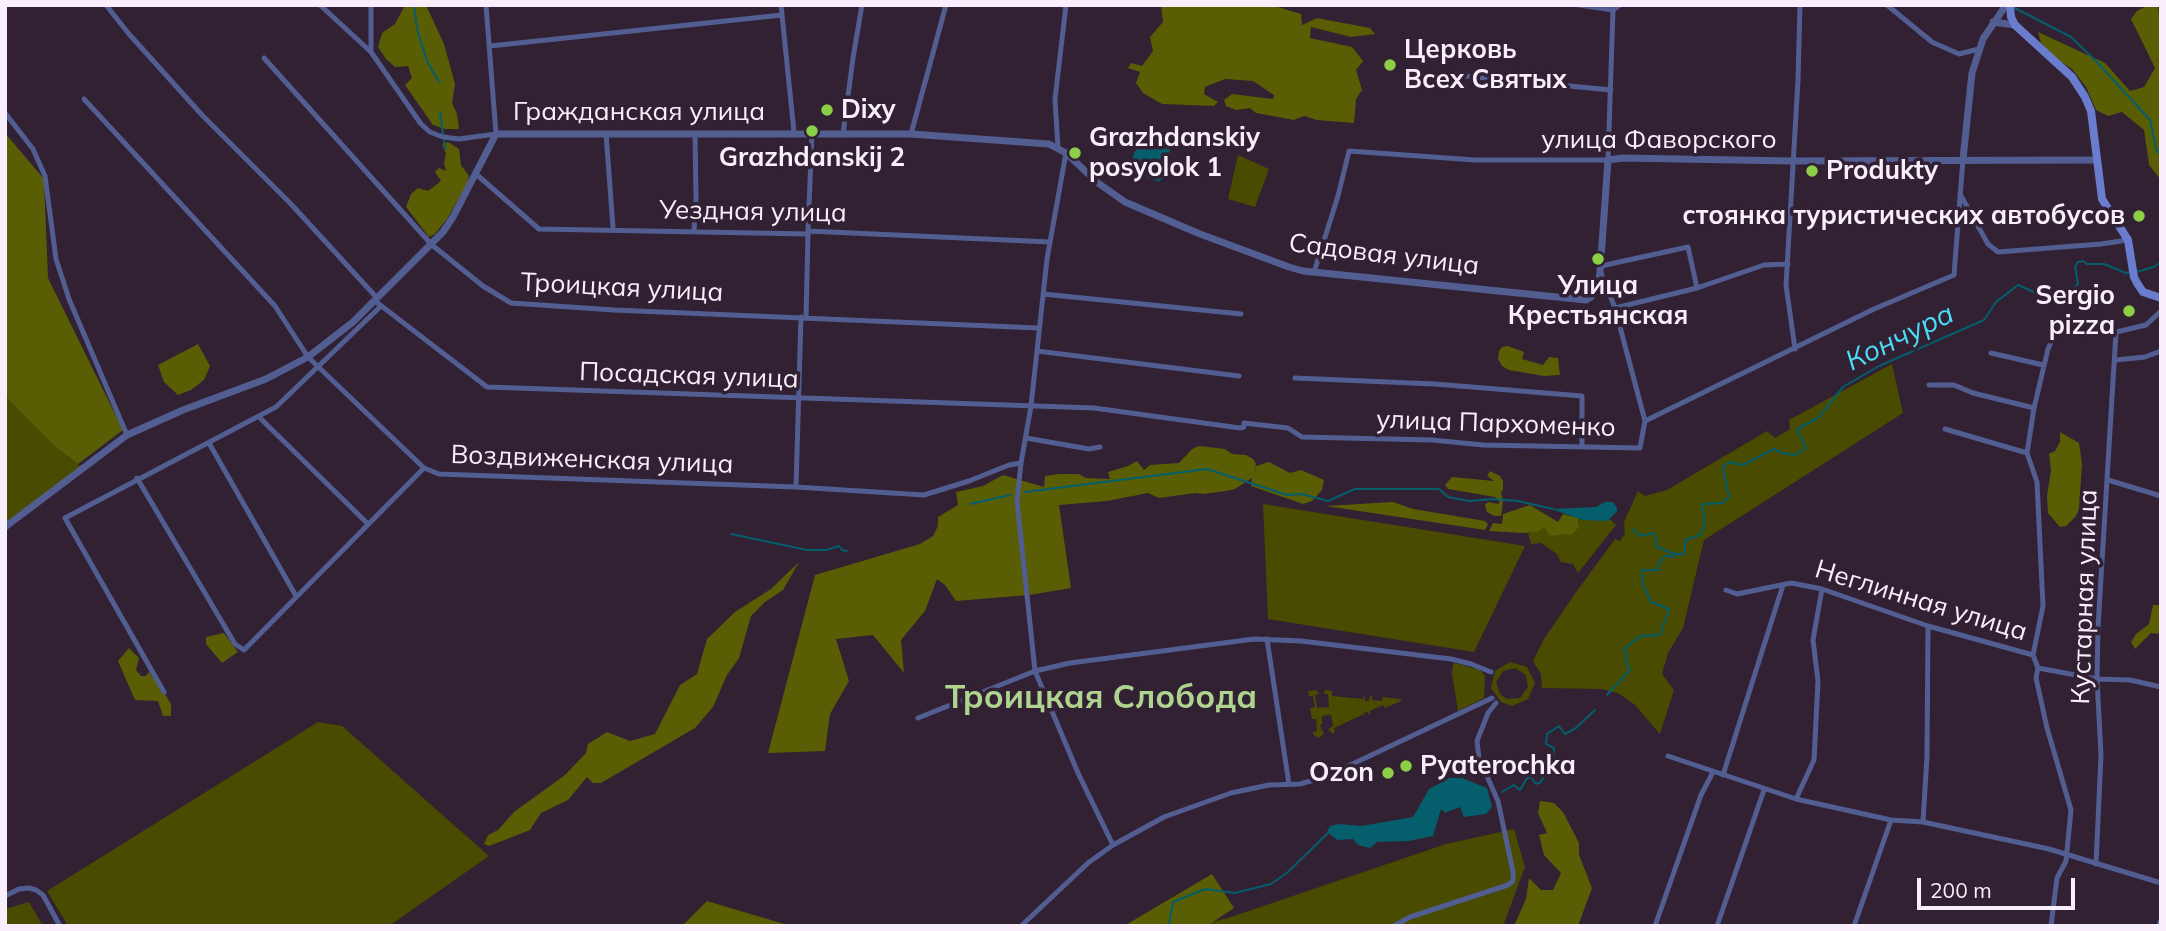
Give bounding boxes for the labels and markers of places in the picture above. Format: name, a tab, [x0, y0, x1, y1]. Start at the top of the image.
place label: Церковь Всех Святых	[1404, 34, 1567, 96]
marker: Церковь Всех Святых	[1382, 57, 1398, 73]
place label: Dixy	[841, 94, 896, 126]
marker: Dixy	[819, 102, 835, 118]
place label: Grazhdanskiy posyolok 1	[1089, 122, 1260, 184]
marker: Grazhdanskij 2	[804, 123, 820, 139]
place label: Grazhdanskij 2	[719, 142, 905, 174]
marker: Grazhdanskiy posyolok 1	[1067, 145, 1083, 161]
place label: Produkty	[1826, 155, 1938, 187]
marker: Produkty	[1804, 163, 1820, 179]
place label: стоянка туристических автобусов	[1682, 200, 2125, 232]
marker: стоянка туристических автобусов	[2131, 208, 2147, 224]
marker: Улица Крестьянская	[1590, 251, 1606, 267]
place label: Улица Крестьянская	[1508, 270, 1688, 332]
place label: Sergio pizza	[2036, 280, 2115, 342]
marker: Sergio pizza	[2121, 303, 2137, 319]
place label: Pyaterochka	[1420, 750, 1576, 782]
place label: Ozon	[1309, 757, 1374, 789]
marker: Pyaterochka	[1398, 758, 1414, 774]
marker: Ozon	[1380, 765, 1396, 781]

